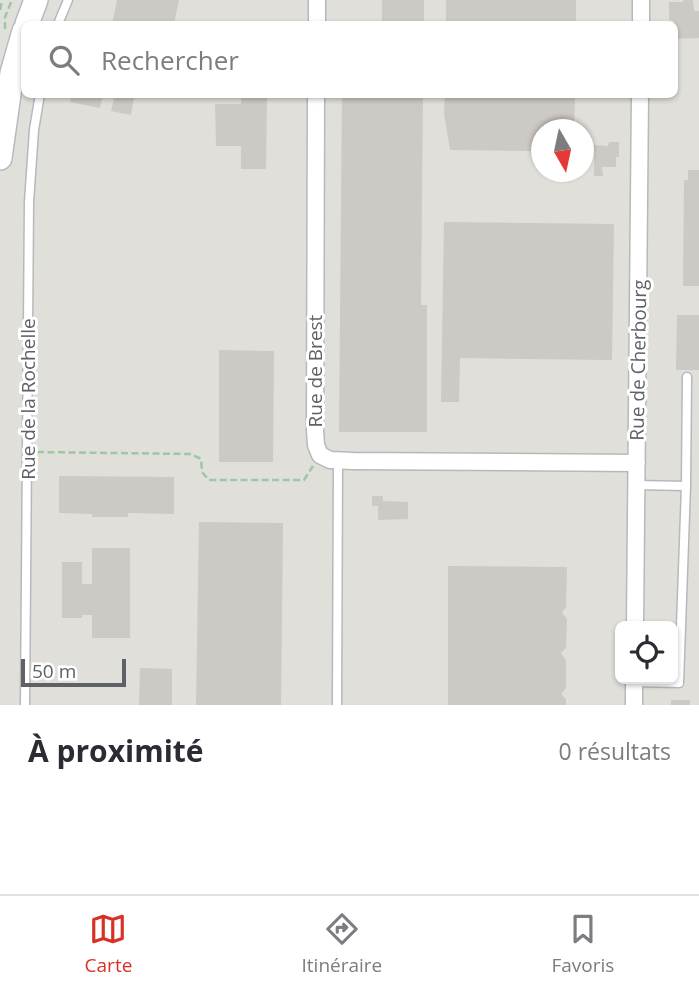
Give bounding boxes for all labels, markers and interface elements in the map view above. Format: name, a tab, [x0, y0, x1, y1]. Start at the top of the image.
search box	[21, 21, 678, 98]
icon: search	[45, 41, 83, 79]
text: Rechercher	[101, 42, 239, 78]
north arrow	[531, 119, 594, 182]
street label: Rue de Cherbourg	[624, 279, 652, 441]
street label: Rue de Brest	[302, 314, 328, 427]
street label: Rue de la Rochelle	[15, 318, 41, 480]
map controls	[615, 621, 678, 684]
button: locate	[615, 621, 678, 684]
scale bar	[21, 656, 126, 688]
text: 50 m	[32, 658, 76, 684]
text: À proximité	[28, 730, 204, 771]
text: 0 résultats	[559, 735, 671, 767]
tab: Carte	[85, 910, 132, 978]
tab: Itinéraire	[302, 910, 382, 978]
tab: Favoris	[551, 910, 614, 978]

